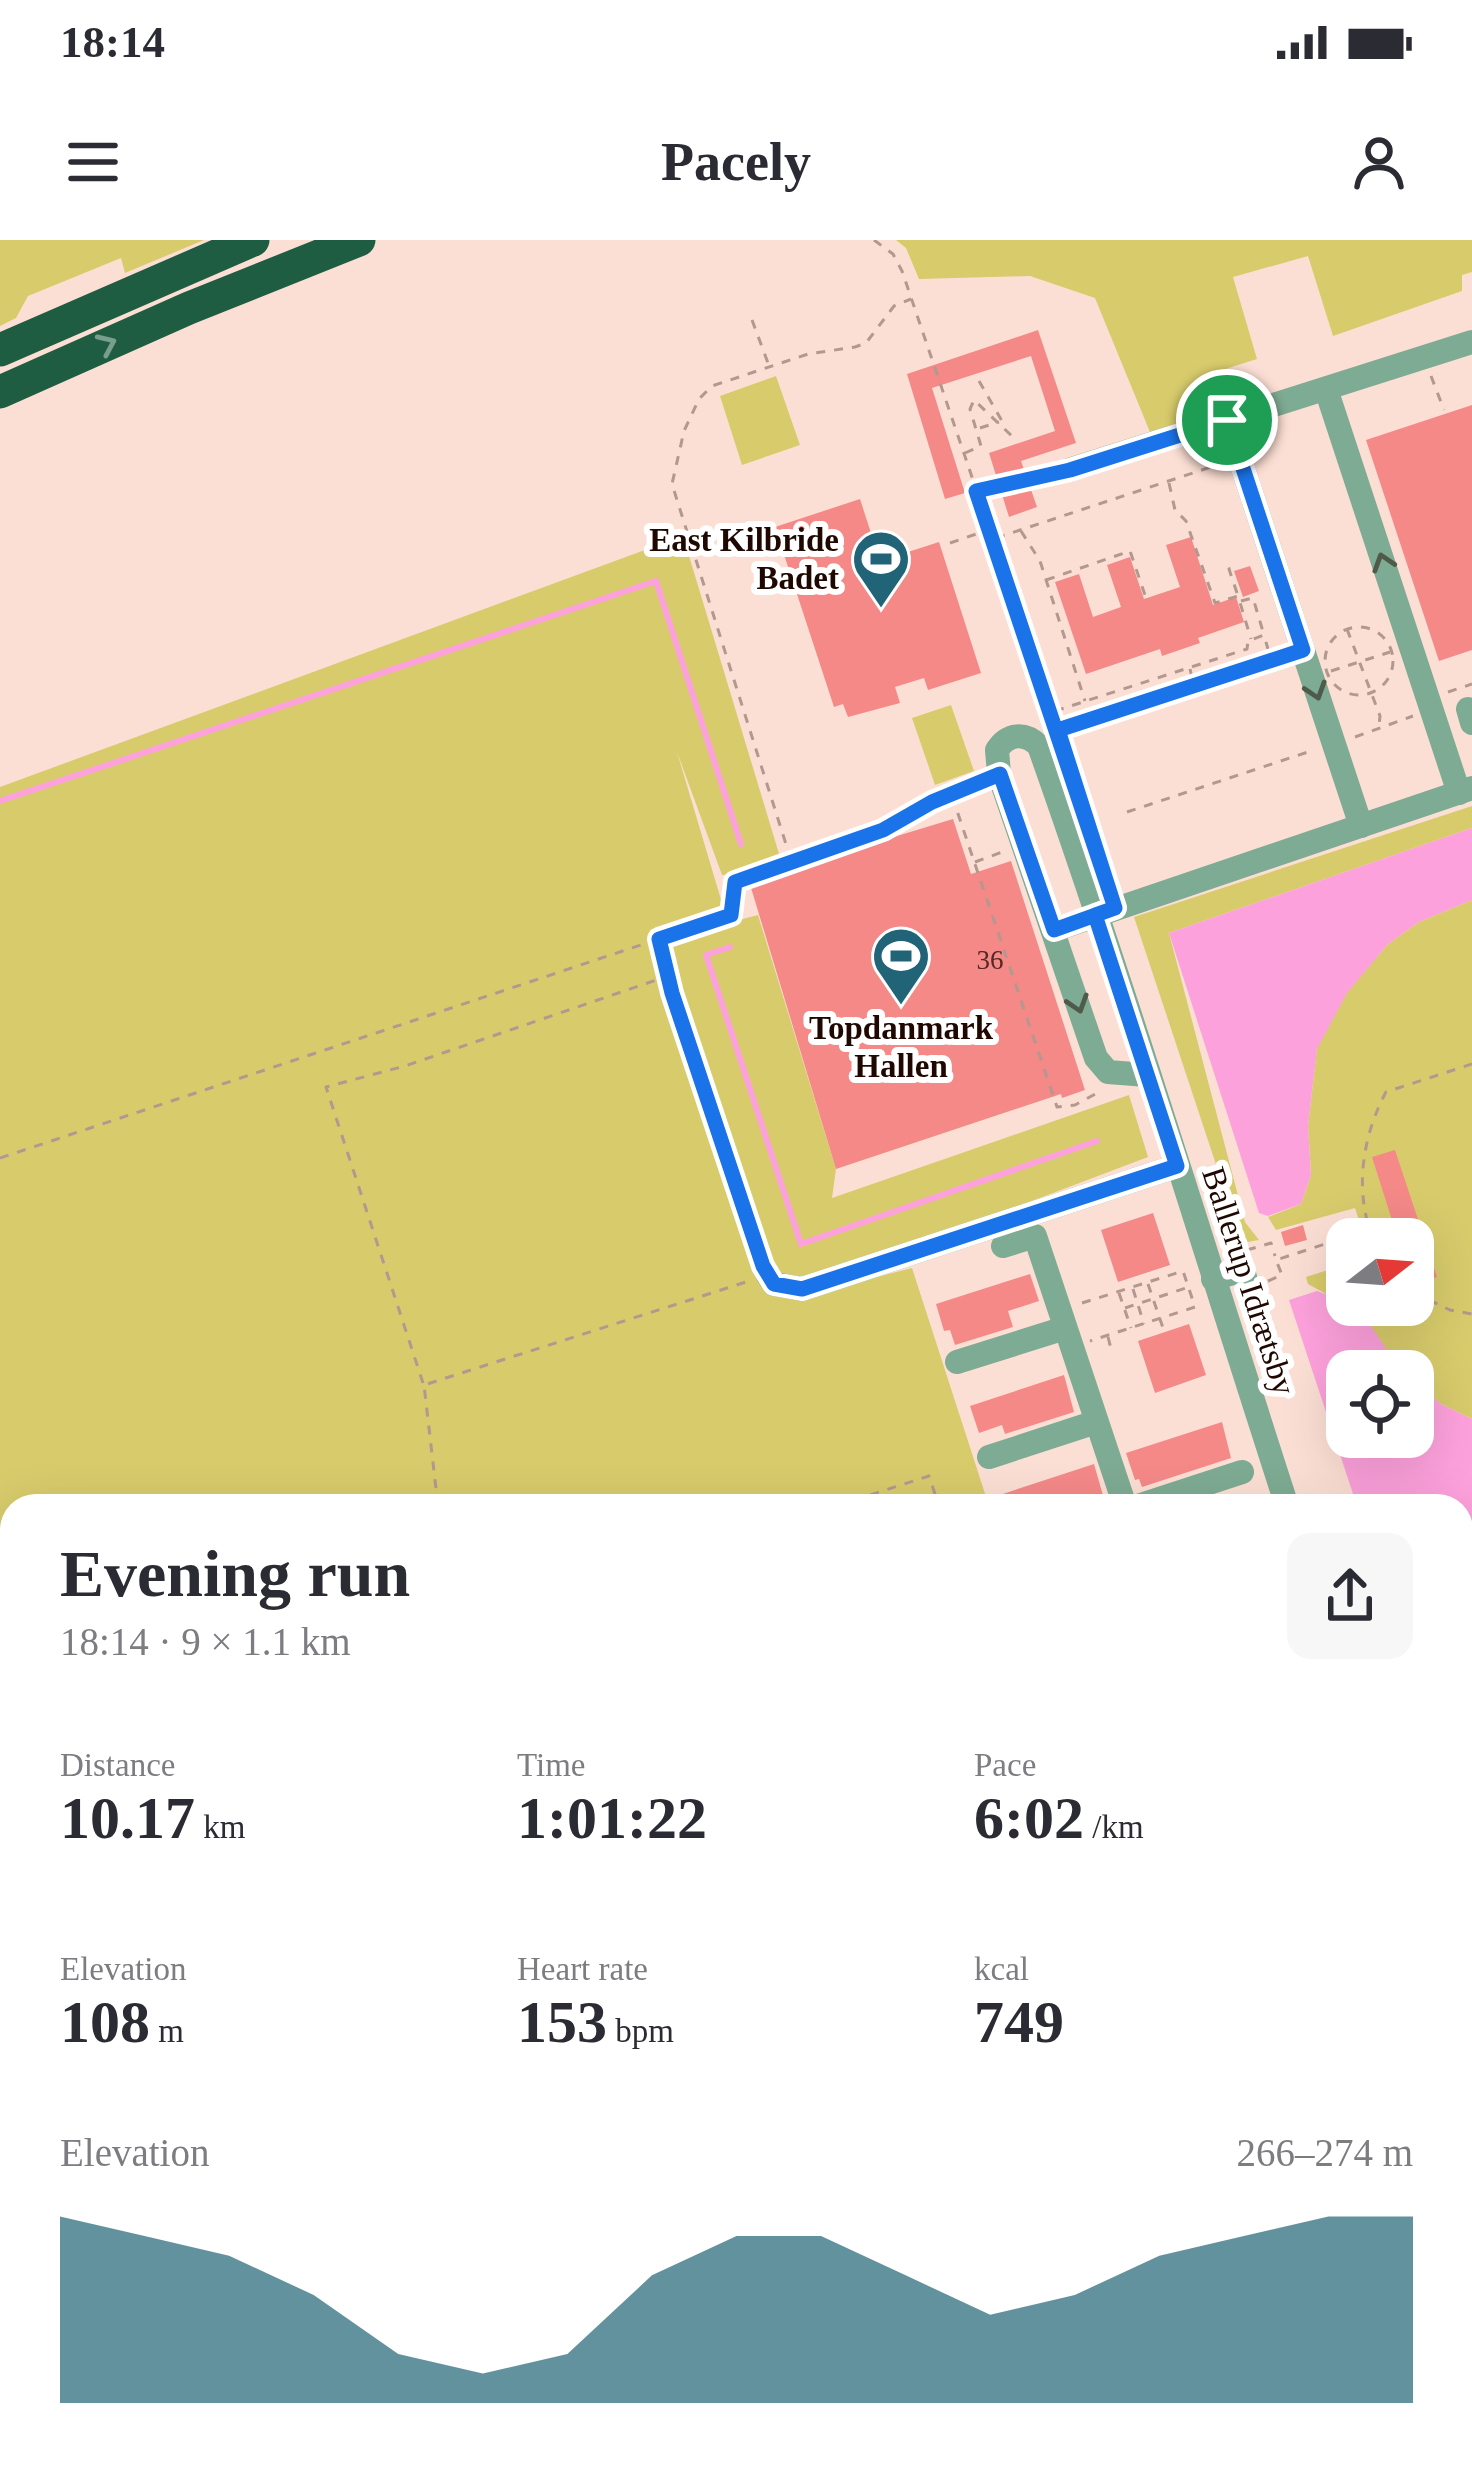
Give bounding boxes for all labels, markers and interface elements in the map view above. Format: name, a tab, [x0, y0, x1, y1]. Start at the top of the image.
text: 18:14	[60, 17, 165, 67]
icon: menu	[60, 129, 126, 195]
icon: person	[1346, 129, 1412, 195]
text: Pacely	[661, 132, 811, 192]
one-way arrow	[95, 334, 116, 358]
pin	[1176, 369, 1278, 471]
icon: arrive	[1194, 387, 1260, 453]
place label: East Kilbride Badet	[649, 522, 839, 596]
sports icon: East Kilbride Badet	[850, 528, 912, 610]
one-way arrow	[1372, 552, 1397, 573]
one-way arrow	[1302, 679, 1326, 700]
sports icon: Topdanmark Hallen	[870, 925, 932, 1007]
house number: 36	[977, 945, 1004, 975]
one-way arrow	[1064, 993, 1089, 1014]
place label: Topdanmark Hallen	[809, 1010, 994, 1084]
street label: Ballerup Idrætsby	[1195, 1163, 1303, 1400]
north arrow	[1326, 1218, 1434, 1326]
map controls	[1326, 1218, 1434, 1458]
button: locate	[1326, 1350, 1434, 1458]
button: share	[1287, 1533, 1413, 1659]
text: Evening run	[60, 1537, 410, 1610]
text: 18:14 · 9 × 1.1 km	[60, 1620, 351, 1663]
text: Distance	[60, 1747, 175, 1783]
text: Time	[517, 1747, 585, 1783]
text: Pace	[974, 1747, 1036, 1783]
text: 10.17	[60, 1785, 195, 1851]
text: 1:01:22	[517, 1785, 707, 1851]
text: 6:02	[974, 1785, 1084, 1851]
text: km	[195, 1809, 245, 1845]
text: /km	[1084, 1809, 1144, 1845]
text: Elevation	[60, 1951, 186, 1987]
text: Heart rate	[517, 1951, 648, 1987]
text: kcal	[974, 1951, 1029, 1987]
text: 108	[60, 1989, 150, 2055]
text: 153	[517, 1989, 607, 2055]
text: 749	[974, 1989, 1064, 2055]
text: m	[150, 2013, 184, 2049]
text: bpm	[607, 2013, 674, 2049]
text: Elevation	[60, 2131, 209, 2174]
text: 266–274 m	[1236, 2131, 1413, 2174]

